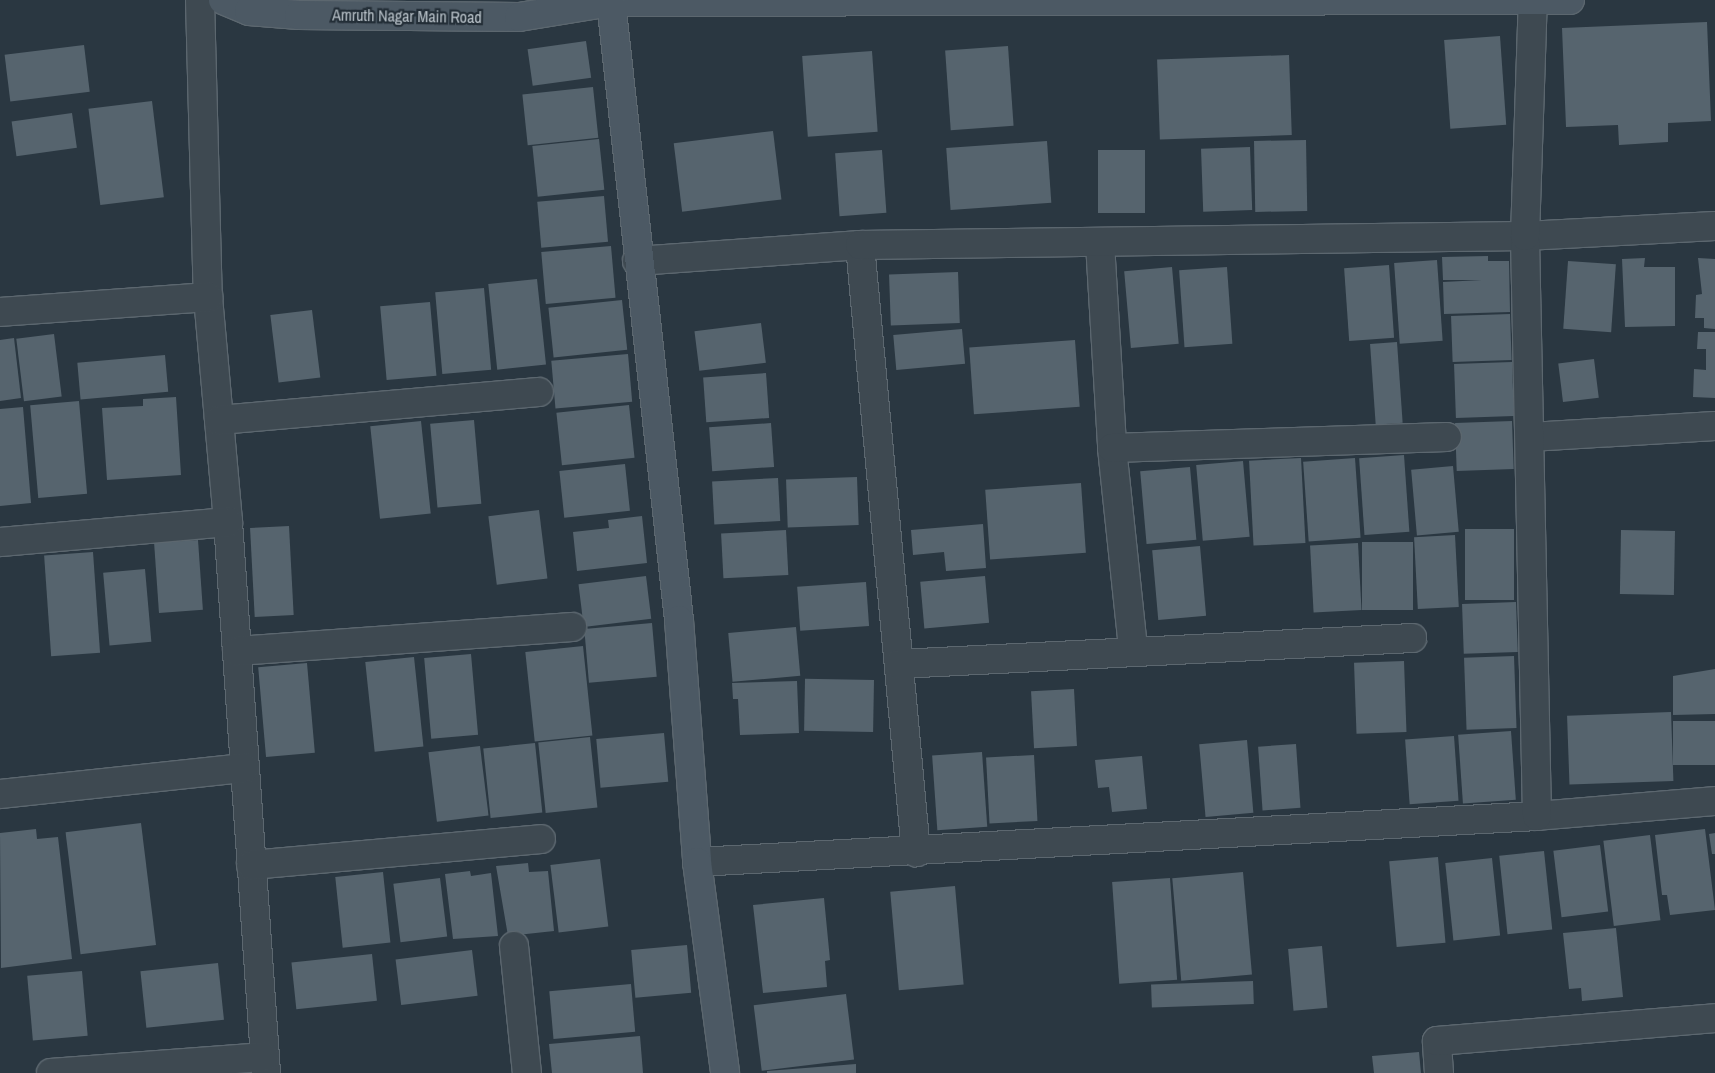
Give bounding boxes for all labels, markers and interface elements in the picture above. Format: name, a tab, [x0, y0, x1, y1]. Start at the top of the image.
street label: Amruth Nagar Main Road	[332, 5, 482, 27]

